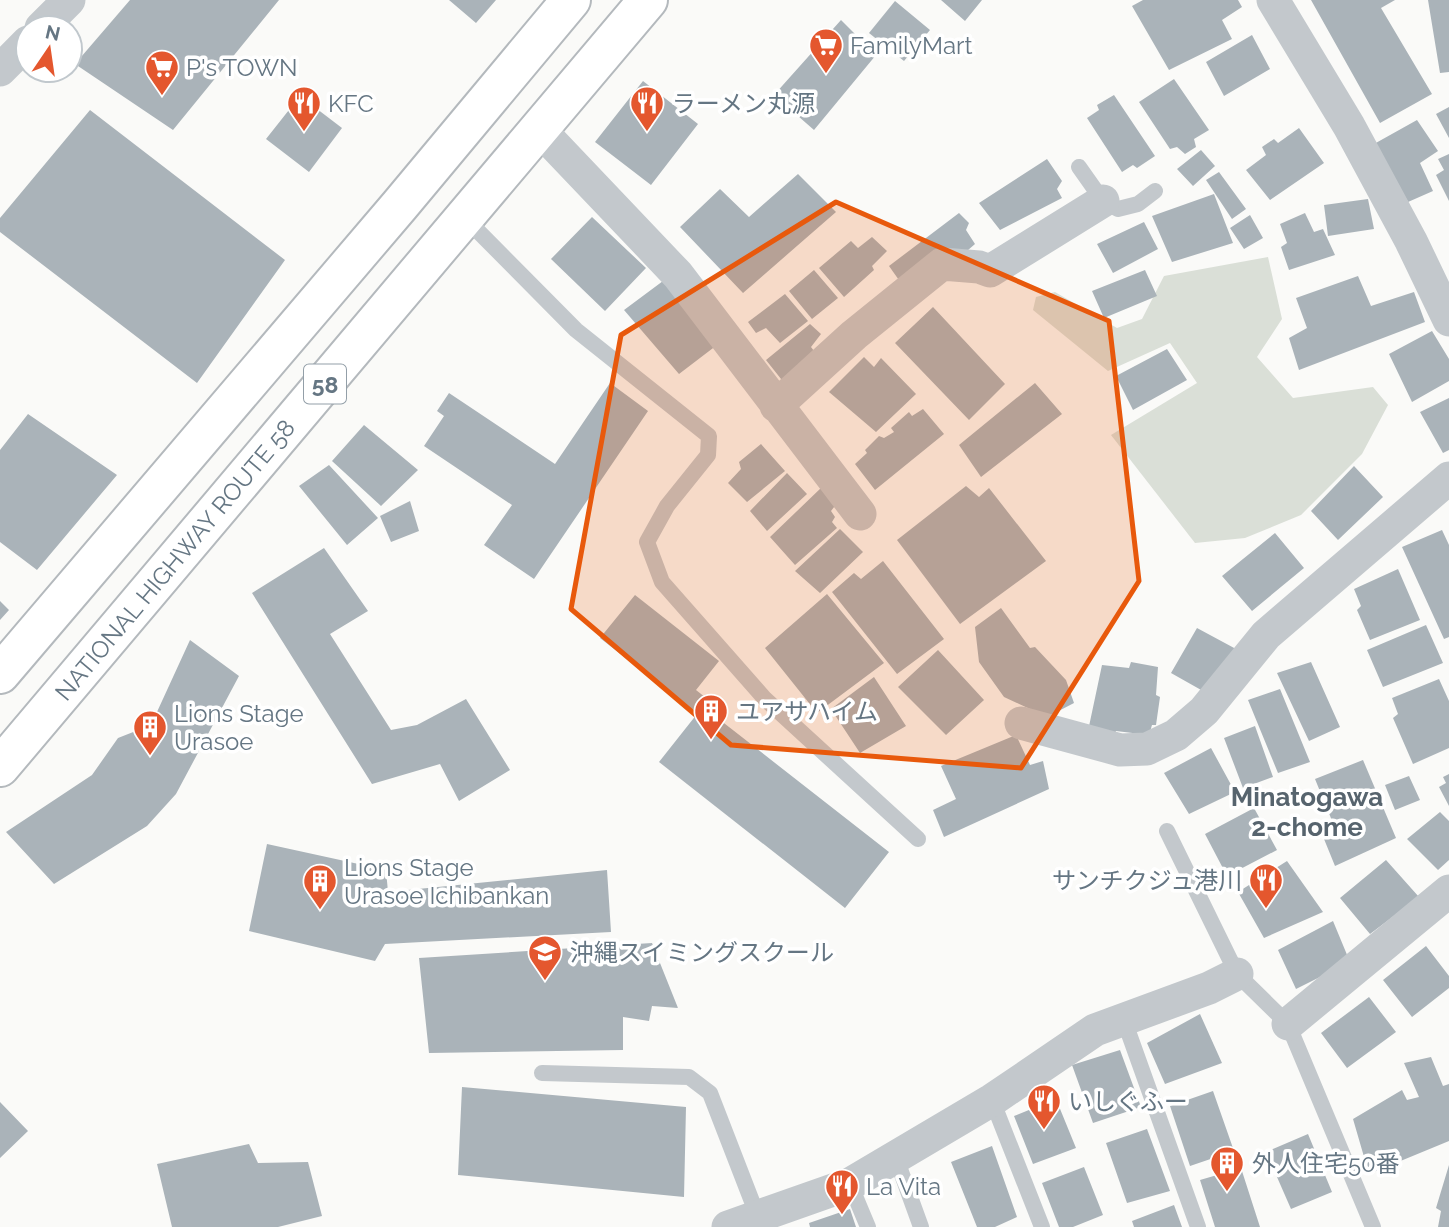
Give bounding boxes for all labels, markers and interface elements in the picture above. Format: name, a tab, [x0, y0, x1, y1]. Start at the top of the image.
north arrow	[14, 14, 84, 84]
text: N	[43, 20, 62, 45]
supermarket icon: FamilyMart	[807, 26, 845, 75]
place label: FamilyMart	[850, 31, 973, 60]
supermarket icon: P's TOWN	[143, 48, 181, 97]
place label: P's TOWN	[186, 53, 298, 82]
restaurant icon: KFC	[285, 84, 323, 133]
restaurant icon: ラーメン丸源	[628, 84, 666, 133]
place label: KFC	[328, 89, 374, 118]
place label: ラーメン丸源	[672, 89, 815, 118]
road number: 58	[304, 364, 346, 404]
street label: NATIONAL HIGHWAY ROUTE 58	[49, 414, 301, 706]
building icon: ユアサハイム	[692, 692, 730, 741]
place label: ユアサハイム	[736, 697, 878, 726]
place label: Lions Stage Urasoe	[174, 699, 304, 756]
building icon: Lions Stage Urasoe	[131, 708, 169, 757]
district label: Minatogawa 2-chome	[1231, 782, 1383, 842]
place label: Lions Stage Urasoe Ichibankan	[344, 853, 549, 910]
restaurant icon: サンチクジュ港川	[1247, 861, 1285, 910]
building icon: Lions Stage Urasoe Ichibankan	[301, 862, 339, 911]
place label: サンチクジュ港川	[1052, 866, 1242, 895]
school or university icon: 沖縄スイミングスクール	[526, 933, 564, 982]
place label: 沖縄スイミングスクール	[570, 938, 834, 967]
restaurant icon: いしぐふー	[1025, 1082, 1063, 1131]
place label: いしぐふー	[1068, 1087, 1188, 1116]
building icon: 外人住宅50番	[1208, 1144, 1246, 1193]
place label: 外人住宅50番	[1252, 1149, 1400, 1178]
restaurant icon: La Vita	[823, 1167, 861, 1216]
place label: La Vita	[866, 1172, 941, 1201]

